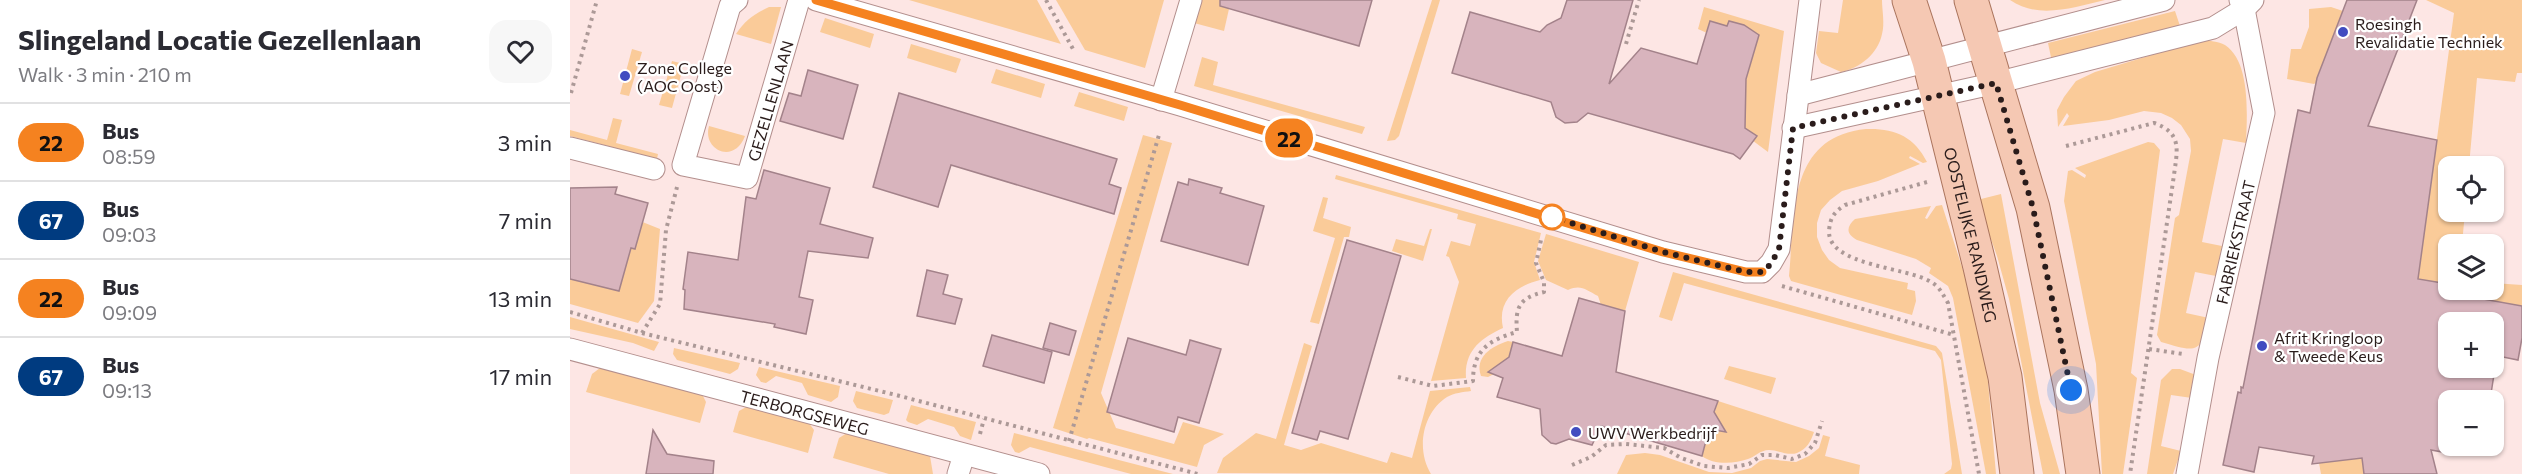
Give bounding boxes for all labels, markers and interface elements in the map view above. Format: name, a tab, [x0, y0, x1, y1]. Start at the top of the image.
place label: Roesingh Revalidatie Techniek	[2355, 14, 2503, 51]
button: heart	[489, 20, 552, 83]
text: Slingeland Locatie Gezellenlaan	[18, 22, 421, 56]
marker: Roesingh Revalidatie Techniek	[2336, 25, 2350, 39]
street label: GEZELLENLAAN	[743, 38, 796, 163]
place label: Zone College (AOC Oost)	[637, 58, 732, 95]
text: Walk · 3 min · 210 m	[18, 62, 192, 86]
marker: Zone College (AOC Oost)	[618, 69, 632, 83]
text: Bus	[102, 117, 139, 144]
line badge: 22	[1262, 118, 1316, 158]
text: 22	[1277, 126, 1301, 151]
text: 3 min	[498, 129, 552, 156]
text: 22	[39, 130, 63, 155]
text: 08:59	[102, 144, 156, 168]
street label: OOSTELIJKE RANDWEG	[1941, 145, 2002, 324]
map controls	[2438, 156, 2504, 456]
button: locate	[2438, 156, 2504, 222]
street label: FABRIEKSTRAAT	[2211, 178, 2258, 306]
text: Bus	[102, 195, 139, 222]
unlabelled marker	[1539, 204, 1565, 230]
text: 7 min	[499, 207, 552, 234]
text: 67	[39, 208, 63, 233]
text: 09:03	[102, 222, 156, 246]
button: layers	[2438, 234, 2504, 300]
text: Bus	[102, 273, 139, 300]
text: 13 min	[488, 285, 552, 312]
text: 22	[39, 286, 63, 311]
text: 09:09	[102, 300, 157, 324]
button: +	[2438, 312, 2504, 378]
place label: Afrit Kringloop & Tweede Keus	[2274, 328, 2383, 365]
marker: Afrit Kringloop & Tweede Keus	[2255, 339, 2269, 353]
text: Bus	[102, 351, 139, 378]
text: 17 min	[489, 363, 552, 390]
text: 67	[39, 364, 63, 389]
your location	[2056, 375, 2086, 405]
text: 09:13	[102, 378, 152, 402]
street label: TERBORGSEWEG	[738, 385, 871, 438]
button: −	[2438, 390, 2504, 456]
place label: UWV Werkbedrijf	[1588, 423, 1717, 442]
marker: UWV Werkbedrijf	[1569, 425, 1583, 439]

